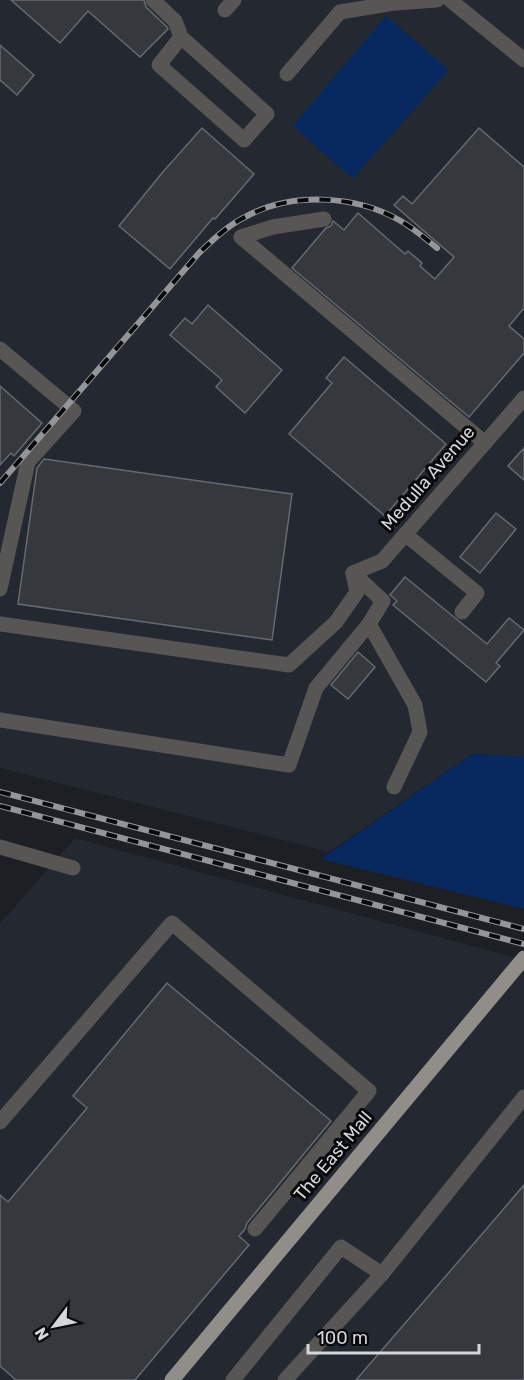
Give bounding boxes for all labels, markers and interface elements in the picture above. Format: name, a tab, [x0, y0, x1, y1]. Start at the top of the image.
street label: Medulla Avenue	[377, 421, 479, 535]
street label: The East Mall	[289, 1107, 377, 1205]
north arrow	[24, 1296, 84, 1356]
scale bar	[308, 1317, 479, 1355]
text: N	[31, 1324, 53, 1344]
text: 100 m	[317, 1327, 368, 1349]

